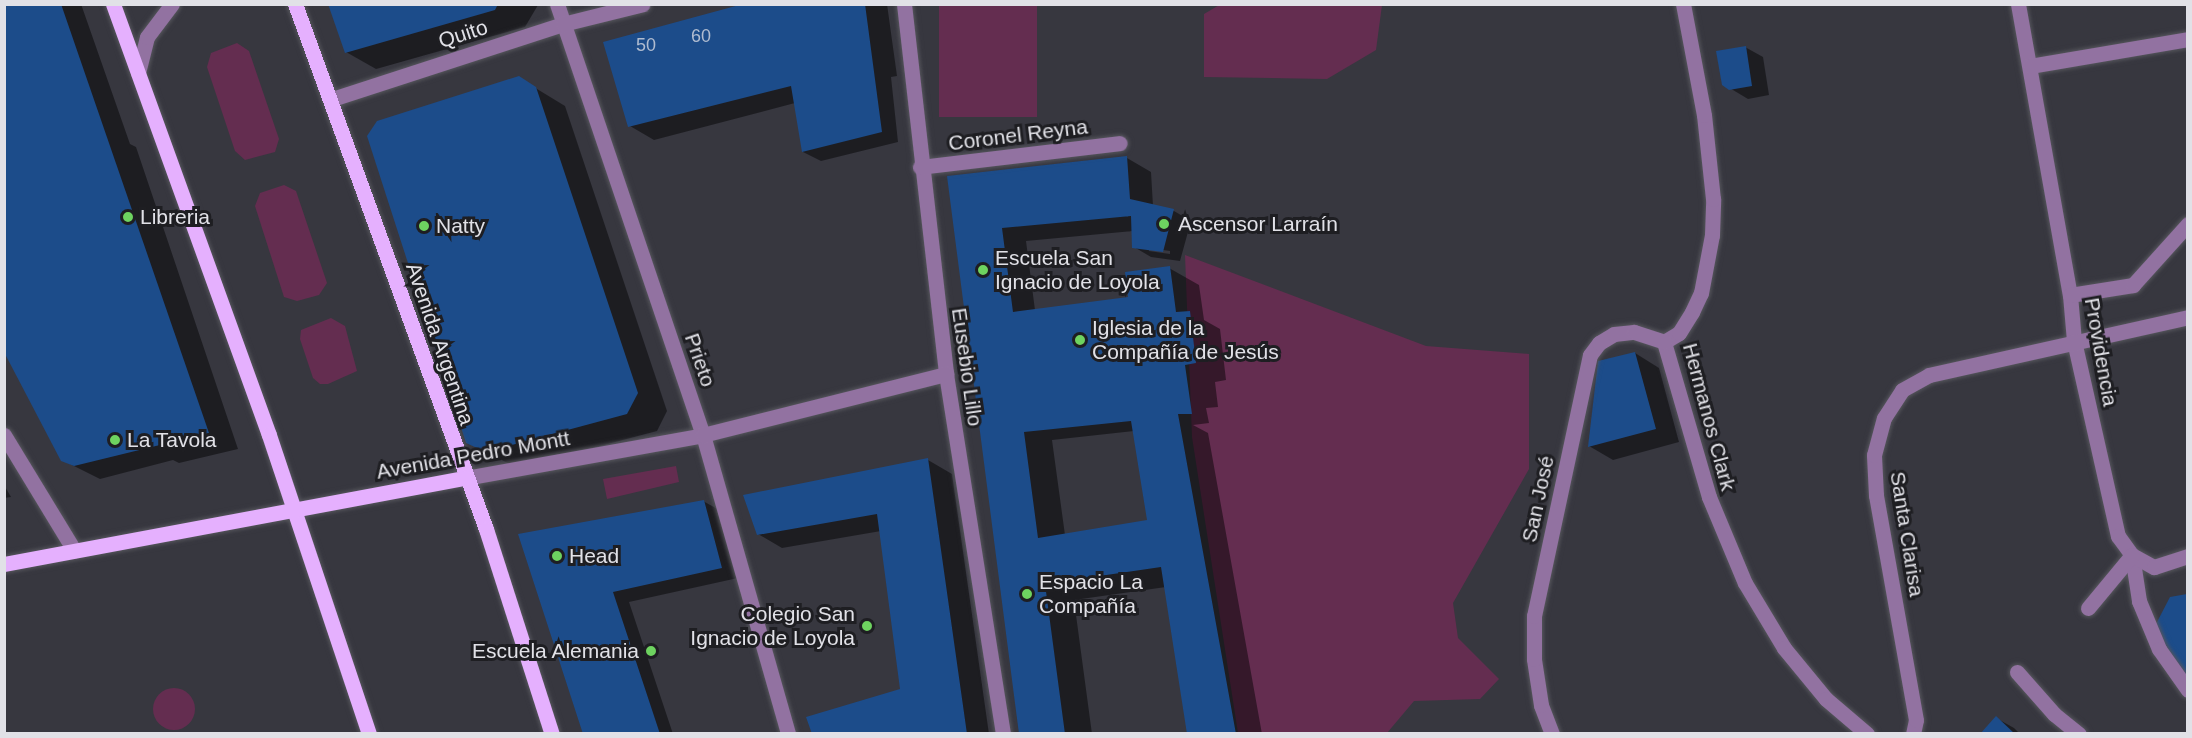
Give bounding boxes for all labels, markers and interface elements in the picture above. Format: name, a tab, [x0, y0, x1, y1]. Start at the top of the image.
street label: Quito	[435, 14, 491, 54]
house number: 60	[691, 25, 711, 47]
house number: 50	[636, 34, 656, 56]
street label: Coronel Reyna	[947, 114, 1089, 156]
place label: Libreria	[140, 204, 210, 230]
marker: Libreria	[121, 210, 135, 224]
place label: Ascensor Larraín	[1178, 211, 1338, 237]
place label: Natty	[436, 213, 485, 239]
marker: Ascensor Larraín	[1155, 215, 1173, 233]
marker: Natty	[417, 219, 431, 233]
place label: Escuela San Ignacio de Loyola	[995, 245, 1160, 295]
street label: Avenida Argentina	[400, 259, 480, 429]
marker: Escuela San Ignacio de Loyola	[976, 263, 990, 277]
street label: Providencia	[2079, 296, 2123, 408]
street label: Eusebio Lillo	[946, 306, 988, 428]
place label: Iglesia de la Compañía de Jesús	[1092, 315, 1279, 365]
street label: Prieto	[679, 330, 721, 390]
marker: Iglesia de la Compañía de Jesús	[1073, 333, 1087, 347]
street label: Hermanos Clark	[1677, 340, 1741, 494]
street label: Avenida Pedro Montt	[374, 426, 572, 484]
place label: La Tavola	[127, 427, 217, 453]
marker: La Tavola	[108, 433, 122, 447]
street label: San José	[1517, 454, 1559, 544]
street label: Santa Clarisa	[1885, 470, 1929, 598]
place label: Head	[569, 543, 619, 569]
marker: Head	[550, 549, 564, 563]
place label: Espacio La Compañía	[1039, 569, 1143, 619]
marker: Espacio La Compañía	[1020, 587, 1034, 601]
place label: Colegio San Ignacio de Loyola	[690, 601, 855, 651]
marker: Colegio San Ignacio de Loyola	[860, 619, 874, 633]
place label: Escuela Alemania	[471, 638, 639, 664]
marker: Escuela Alemania	[644, 644, 658, 658]

